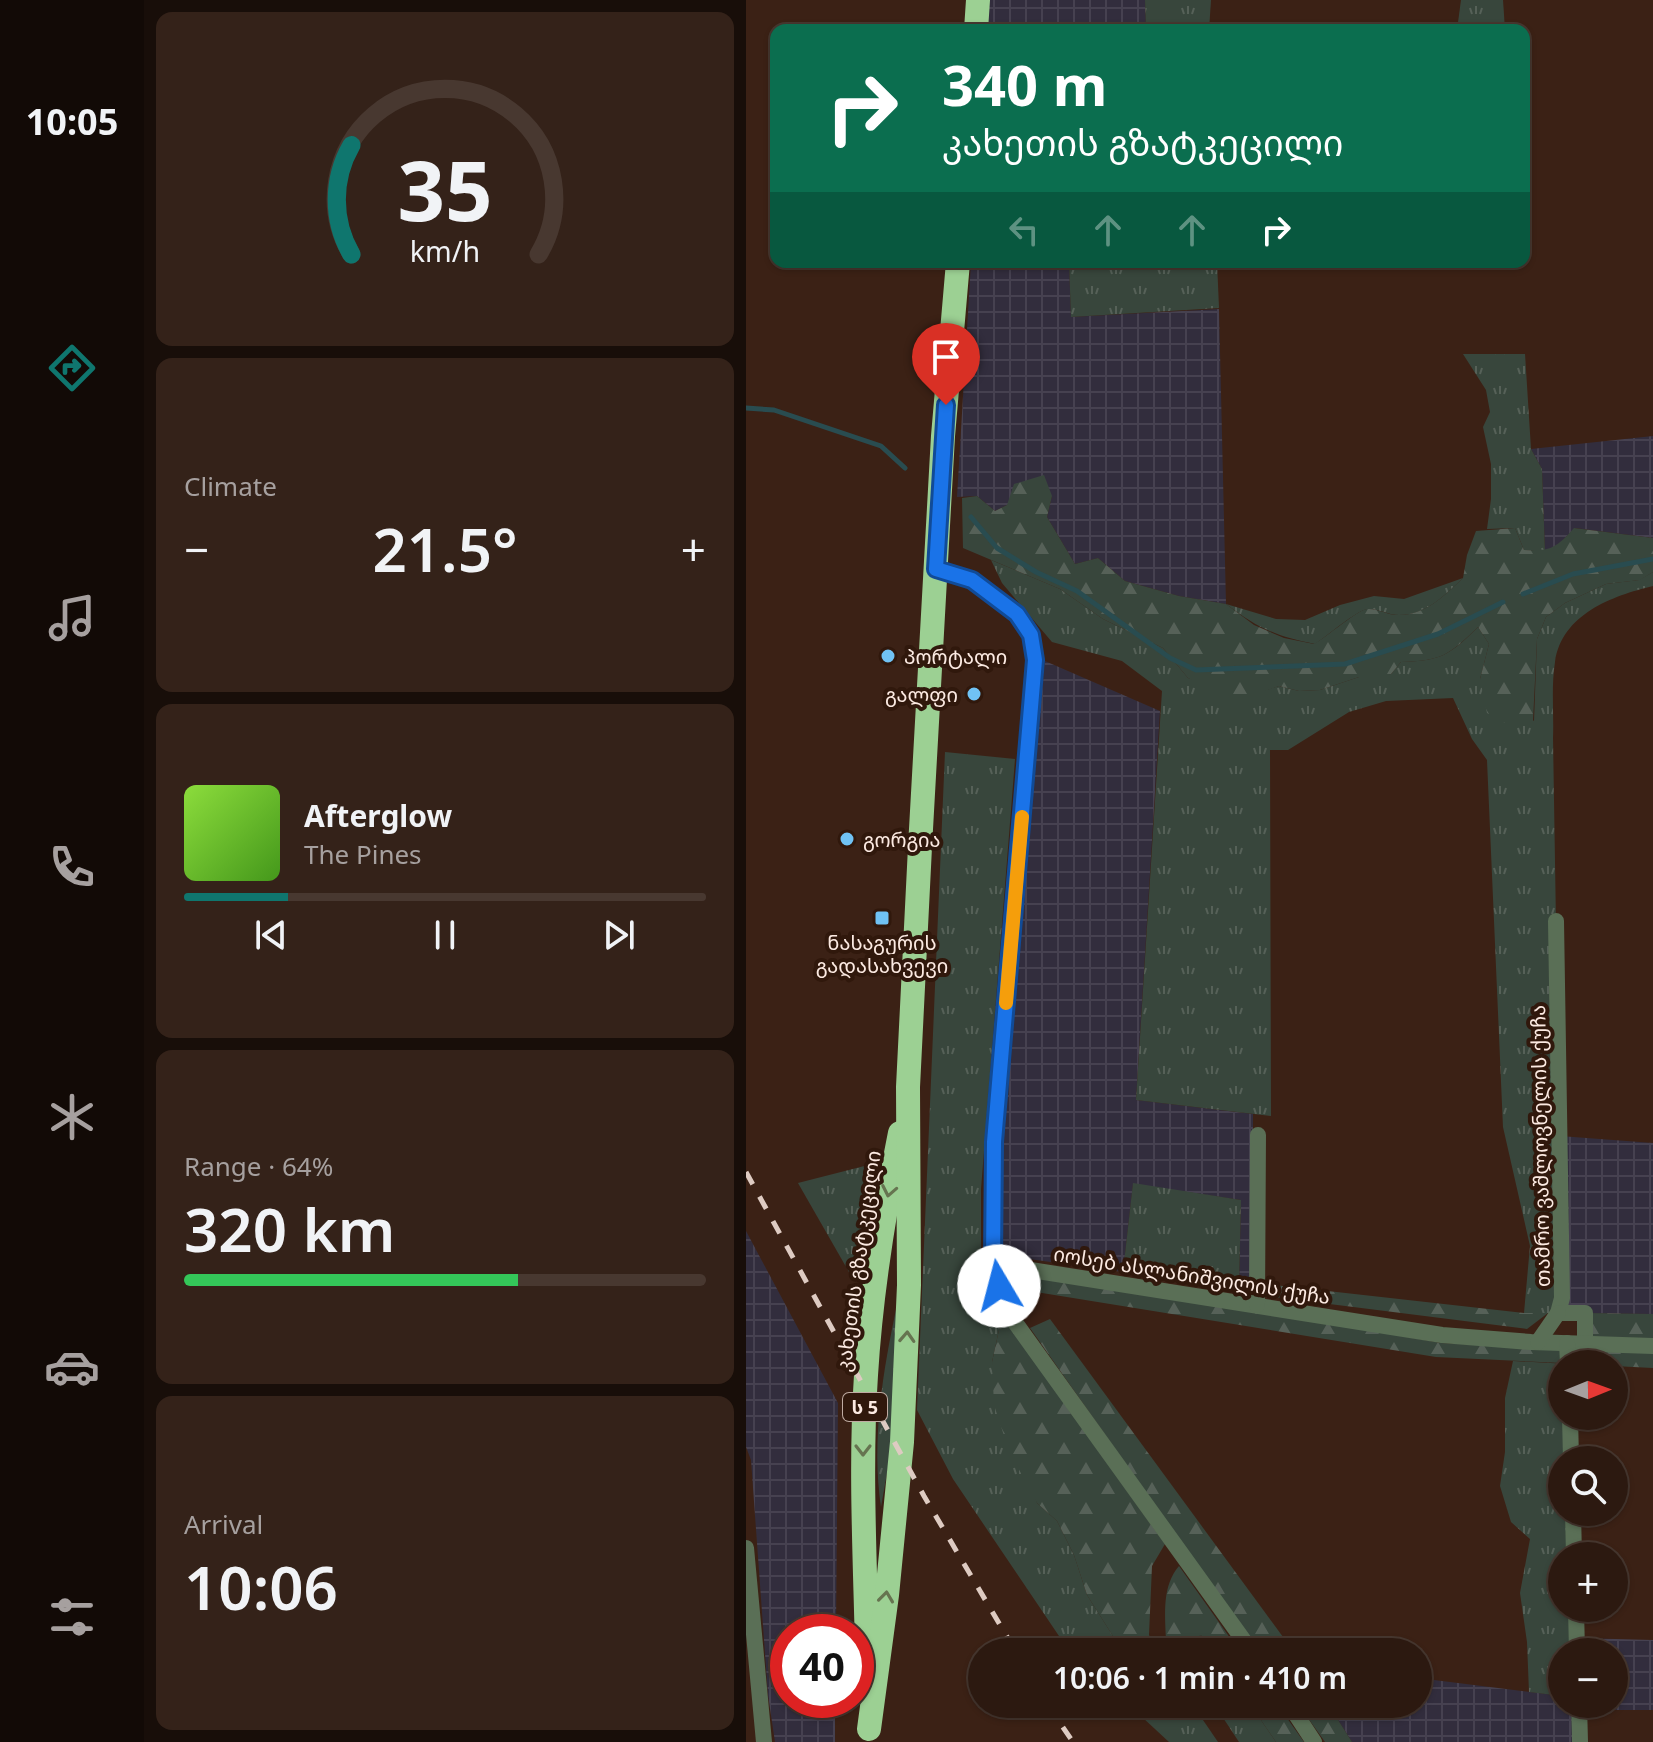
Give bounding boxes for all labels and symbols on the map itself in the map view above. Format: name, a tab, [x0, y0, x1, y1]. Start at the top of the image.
pin	[912, 323, 980, 405]
place label: პორტალი	[904, 643, 1007, 670]
marker: პორტალი	[879, 647, 897, 665]
place label: გალფი	[885, 681, 958, 708]
marker: გალფი	[965, 685, 983, 703]
place label: გორგია	[863, 826, 940, 853]
marker: გორგია	[838, 830, 856, 848]
marker: ნასაგურის გადასახვევი	[873, 909, 891, 927]
place label: ნასაგურის გადასახვევი	[816, 929, 948, 979]
street label: თამრო ვაშლოვნელის ქუჩა	[1524, 1005, 1556, 1287]
street label: კახეთის გზატკეცილი	[829, 1149, 887, 1373]
one-way arrow	[881, 1185, 898, 1198]
street label: იოსებ ასლანიშვილის ქუჩა	[1052, 1240, 1332, 1310]
position arrow	[957, 1244, 1041, 1328]
one-way arrow	[898, 1330, 915, 1343]
north arrow	[1548, 1350, 1628, 1430]
road number: ს 5	[843, 1393, 887, 1421]
one-way arrow	[855, 1444, 872, 1457]
one-way arrow	[878, 1590, 895, 1603]
speed limit sign: 40	[770, 1614, 874, 1718]

